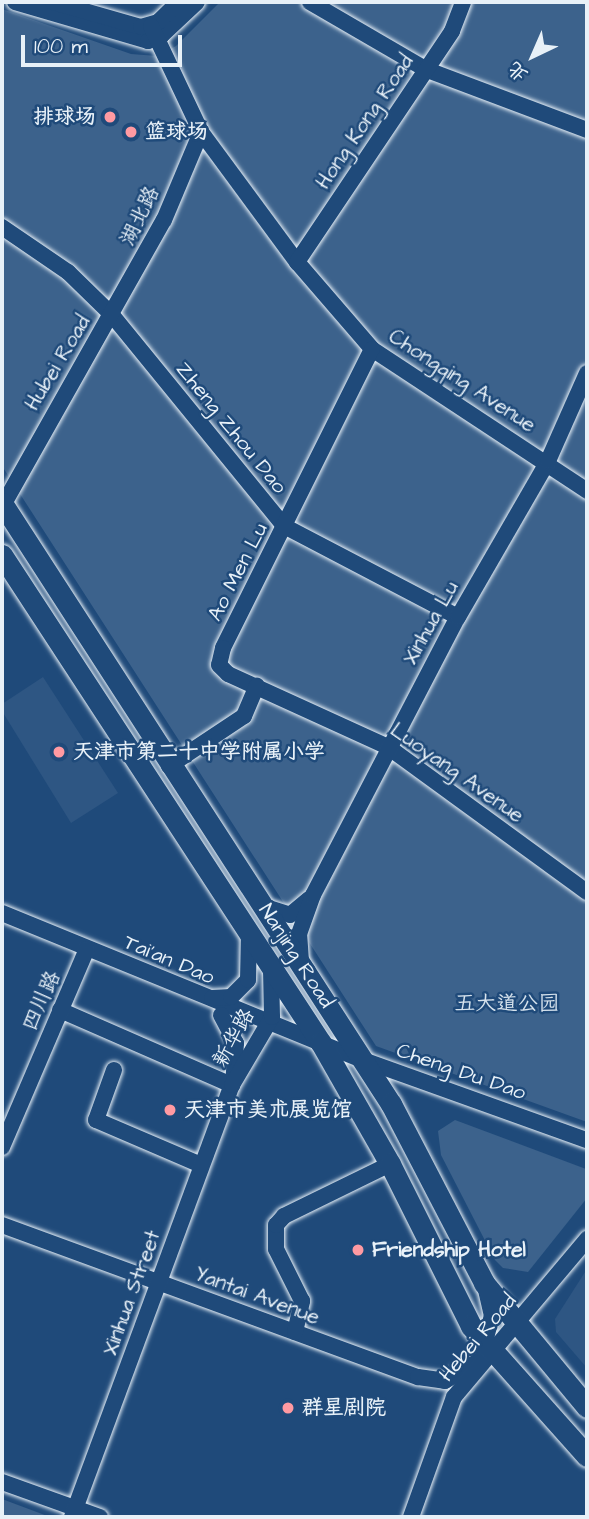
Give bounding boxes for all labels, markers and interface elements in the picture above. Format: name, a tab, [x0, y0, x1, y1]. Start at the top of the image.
scale bar	[24, 21, 186, 65]
north arrow	[498, 21, 568, 91]
text: 100 m	[34, 32, 88, 61]
street label: Hong Kong Road	[311, 50, 419, 194]
text: 北	[502, 55, 534, 88]
place label: 排球场	[33, 104, 96, 130]
marker: 排球场	[102, 109, 118, 125]
place label: 篮球场	[145, 119, 208, 145]
marker: 篮球场	[123, 124, 139, 140]
street label: 湖北路	[115, 182, 165, 250]
street label: Hubei Road	[20, 311, 96, 415]
street label: Chongqing Avenue	[384, 324, 540, 438]
street label: Zheng Zhou Dao	[170, 357, 292, 499]
street label: Ao Men Lu	[203, 519, 273, 625]
street label: Xinhua Lu	[398, 577, 464, 669]
street label: Luoyang Avenue	[385, 718, 529, 828]
place label: 天津市第二十中学附属小学	[73, 739, 325, 765]
marker: 天津市第二十中学附属小学	[51, 744, 67, 760]
street label: Nanjing Road	[253, 899, 339, 1013]
street label: Tai'an Dao	[120, 930, 218, 990]
street label: 四川路	[18, 967, 66, 1035]
park label: 五大道公园	[455, 991, 559, 1017]
street label: 新华路	[208, 1004, 260, 1072]
street label: Cheng Du Dao	[393, 1038, 529, 1106]
place label: 天津市美术展览馆	[184, 1097, 352, 1123]
marker: 天津市美术展览馆	[162, 1102, 178, 1118]
street label: Xinhua Street	[98, 1227, 166, 1359]
place label: Friendship Hotel	[372, 1237, 526, 1263]
marker: Friendship Hotel	[350, 1242, 366, 1258]
street label: Yantai Avenue	[191, 1262, 323, 1330]
street label: Hebei Road	[434, 1289, 522, 1387]
place label: 群星剧院	[302, 1395, 386, 1421]
marker: 群星剧院	[280, 1400, 296, 1416]

